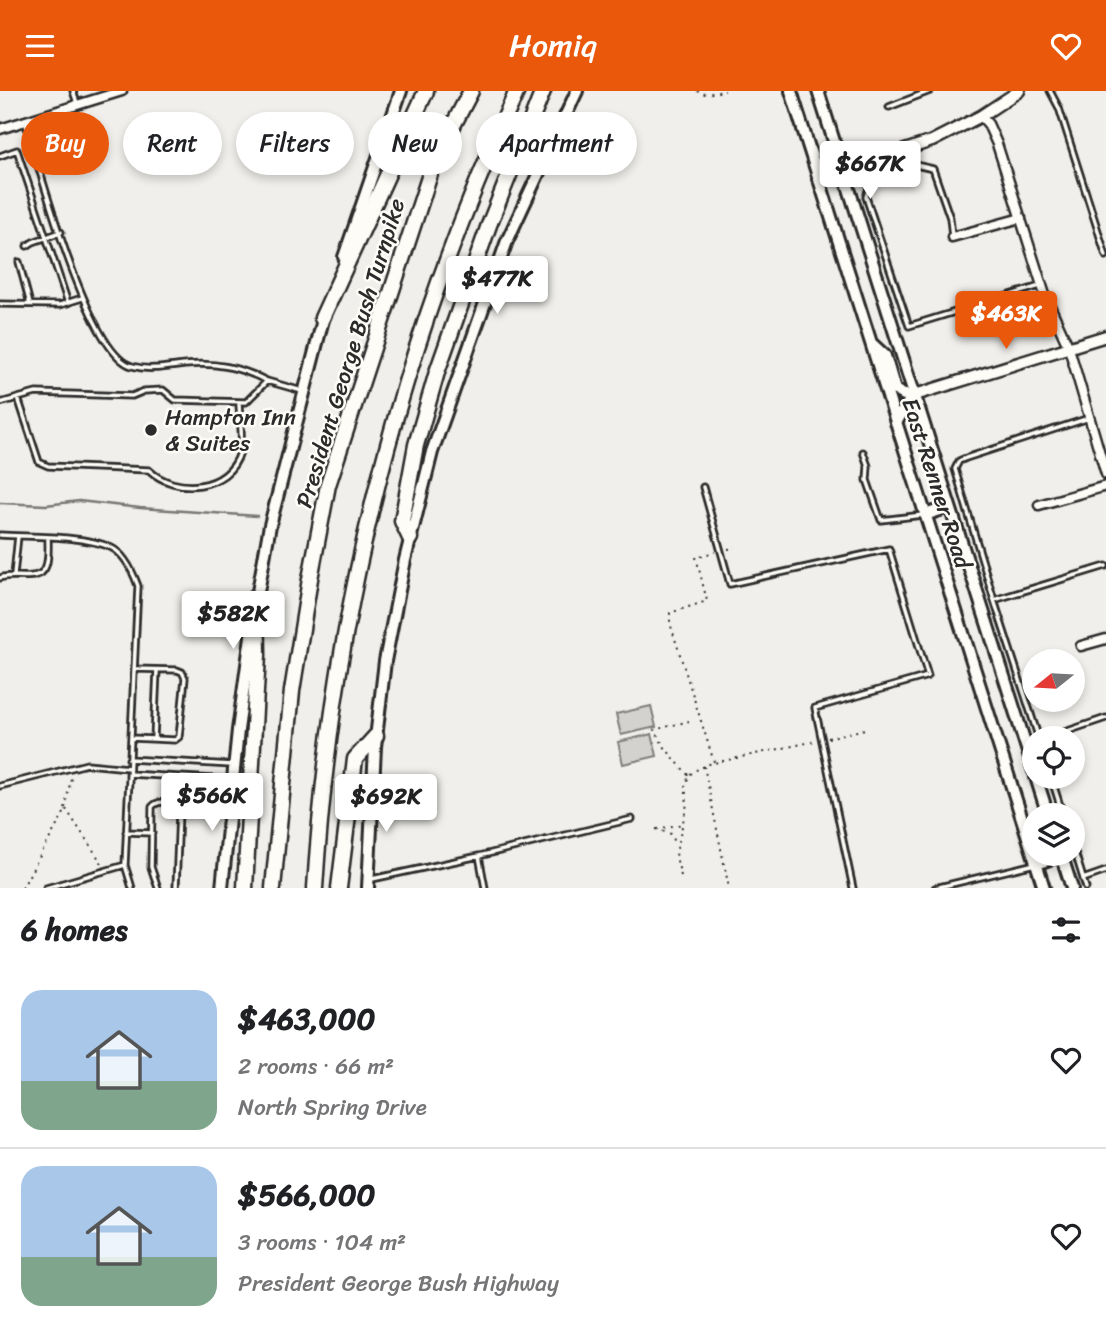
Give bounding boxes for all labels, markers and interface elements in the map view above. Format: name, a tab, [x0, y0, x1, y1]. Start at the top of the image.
text: Homiq	[509, 17, 597, 74]
icon: menu	[21, 27, 59, 65]
icon: heart	[1047, 27, 1085, 65]
chip: Buy	[21, 112, 109, 175]
chip: Rent	[123, 112, 222, 175]
chip: Filters	[236, 112, 354, 175]
chip: New	[368, 112, 462, 175]
chip: Apartment	[476, 112, 637, 175]
pin: $667K	[821, 141, 919, 201]
text: $667K	[836, 143, 904, 184]
street label: President George Bush Turnpike	[284, 193, 417, 513]
pin: $477K	[448, 257, 546, 316]
text: $477K	[462, 258, 532, 299]
pin: $463K	[957, 292, 1055, 351]
text: $463K	[971, 293, 1041, 334]
street label: East Renner Road	[890, 392, 984, 576]
place label: Hampton Inn & Suites	[165, 397, 296, 464]
marker: Hampton Inn & Suites	[143, 422, 159, 438]
pin: $582K	[184, 591, 282, 651]
text: $582K	[198, 593, 268, 634]
north arrow	[1022, 649, 1085, 712]
map controls	[1022, 649, 1085, 866]
button: locate	[1022, 726, 1085, 789]
pin: $566K	[163, 773, 261, 833]
text: $566K	[177, 775, 247, 816]
pin: $692K	[337, 775, 435, 834]
text: $692K	[351, 776, 421, 817]
button: layers	[1022, 803, 1085, 866]
text: 6 homes	[21, 903, 128, 957]
icon: filters	[1047, 911, 1085, 949]
text: $463,000	[238, 992, 375, 1046]
icon: home	[77, 1018, 161, 1102]
icon: heart	[1047, 1041, 1085, 1079]
text: 2 rooms · 66 m²	[238, 1046, 394, 1087]
text: North Spring Drive	[238, 1087, 427, 1128]
text: $566,000	[238, 1168, 376, 1222]
icon: home	[77, 1194, 161, 1278]
icon: heart	[1047, 1217, 1085, 1255]
text: 3 rooms · 104 m²	[238, 1222, 406, 1263]
text: President George Bush Highway	[238, 1263, 559, 1304]

